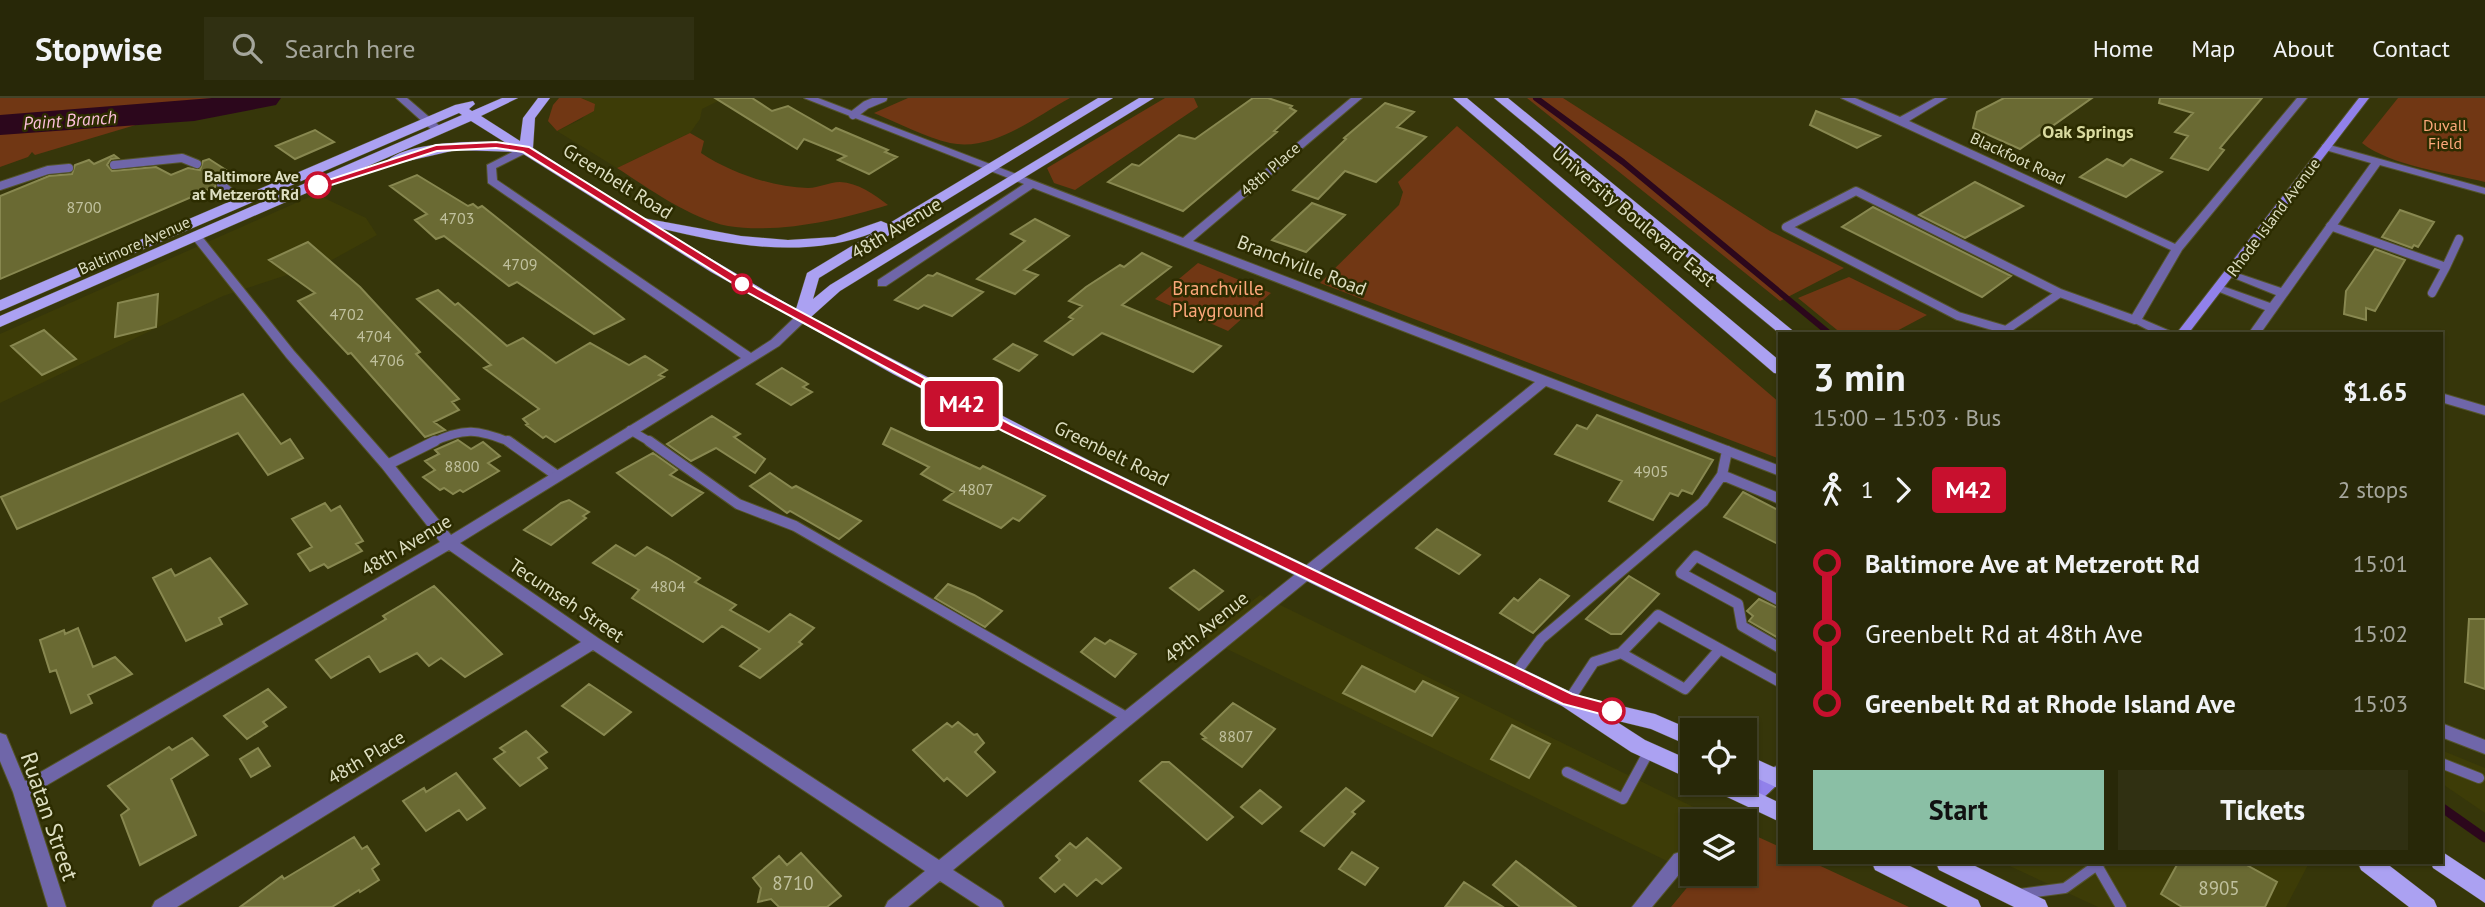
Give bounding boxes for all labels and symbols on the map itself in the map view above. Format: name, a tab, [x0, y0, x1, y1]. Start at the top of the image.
water label: Paint Branch	[22, 105, 118, 135]
park label: Duvall Field	[2423, 115, 2467, 153]
district label: Oak Springs	[2042, 120, 2134, 143]
street label: Blackfoot Road	[1967, 127, 2069, 189]
street label: Greenbelt Road	[559, 138, 677, 224]
street label: 48th Place	[1236, 138, 1304, 200]
street label: University Boulevard East	[1547, 140, 1721, 292]
street label: Rhode Island Avenue	[2222, 154, 2324, 280]
place label: Baltimore Ave at Metzerott Rd	[192, 166, 299, 204]
marker: Baltimore Ave at Metzerott Rd	[305, 172, 331, 198]
street label: 48th Avenue	[846, 192, 946, 264]
house number: 8700	[67, 197, 102, 217]
house number: 4703	[440, 208, 474, 228]
street label: Baltimore Avenue	[75, 211, 193, 279]
street label: Branchville Road	[1234, 229, 1370, 301]
house number: 4709	[503, 254, 537, 274]
unlabelled marker	[732, 274, 752, 294]
park label: Branchville Playground	[1172, 276, 1264, 322]
house number: 4702	[330, 304, 364, 324]
house number: 4704	[357, 326, 392, 346]
house number: 4706	[370, 350, 404, 370]
line badge: M42	[922, 381, 1002, 427]
street label: Greenbelt Road	[1051, 415, 1173, 491]
house number: 8800	[445, 456, 480, 476]
house number: 4905	[1634, 461, 1668, 481]
house number: 4807	[959, 479, 993, 499]
street label: 48th Avenue	[356, 509, 456, 581]
street label: Tecumseh Street	[505, 553, 629, 648]
house number: 4804	[651, 576, 686, 596]
street label: 49th Avenue	[1159, 586, 1253, 668]
unlabelled marker	[1599, 698, 1625, 724]
street label: 48th Place	[323, 725, 409, 789]
house number: 8807	[1219, 726, 1253, 746]
street label: Ruatan Street	[14, 748, 86, 884]
house number: 8710	[772, 871, 814, 895]
house number: 8905	[2198, 876, 2240, 900]

